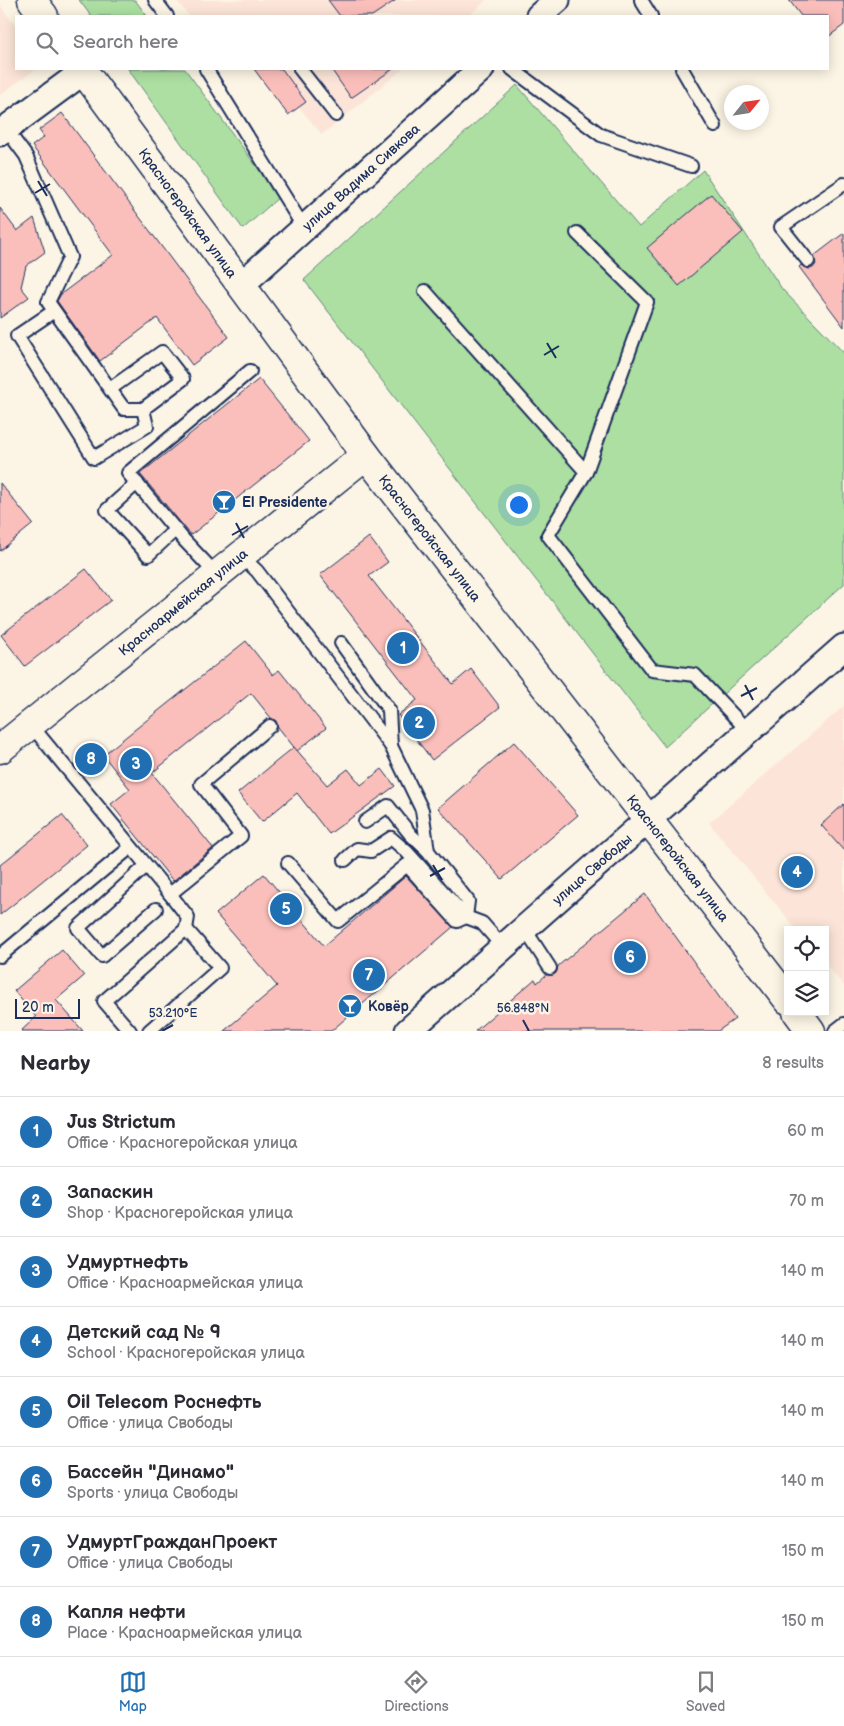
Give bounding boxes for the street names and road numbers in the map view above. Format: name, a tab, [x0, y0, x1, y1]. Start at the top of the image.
street label: улица Вадима Сивкова	[299, 120, 424, 235]
street label: Красногеройская улица	[135, 145, 241, 282]
street label: Красногеройская улица	[375, 471, 485, 606]
street label: Красноармейская улица	[115, 545, 252, 660]
street label: Красногеройская улица	[623, 791, 733, 926]
street label: улица Свободы	[549, 830, 636, 909]

